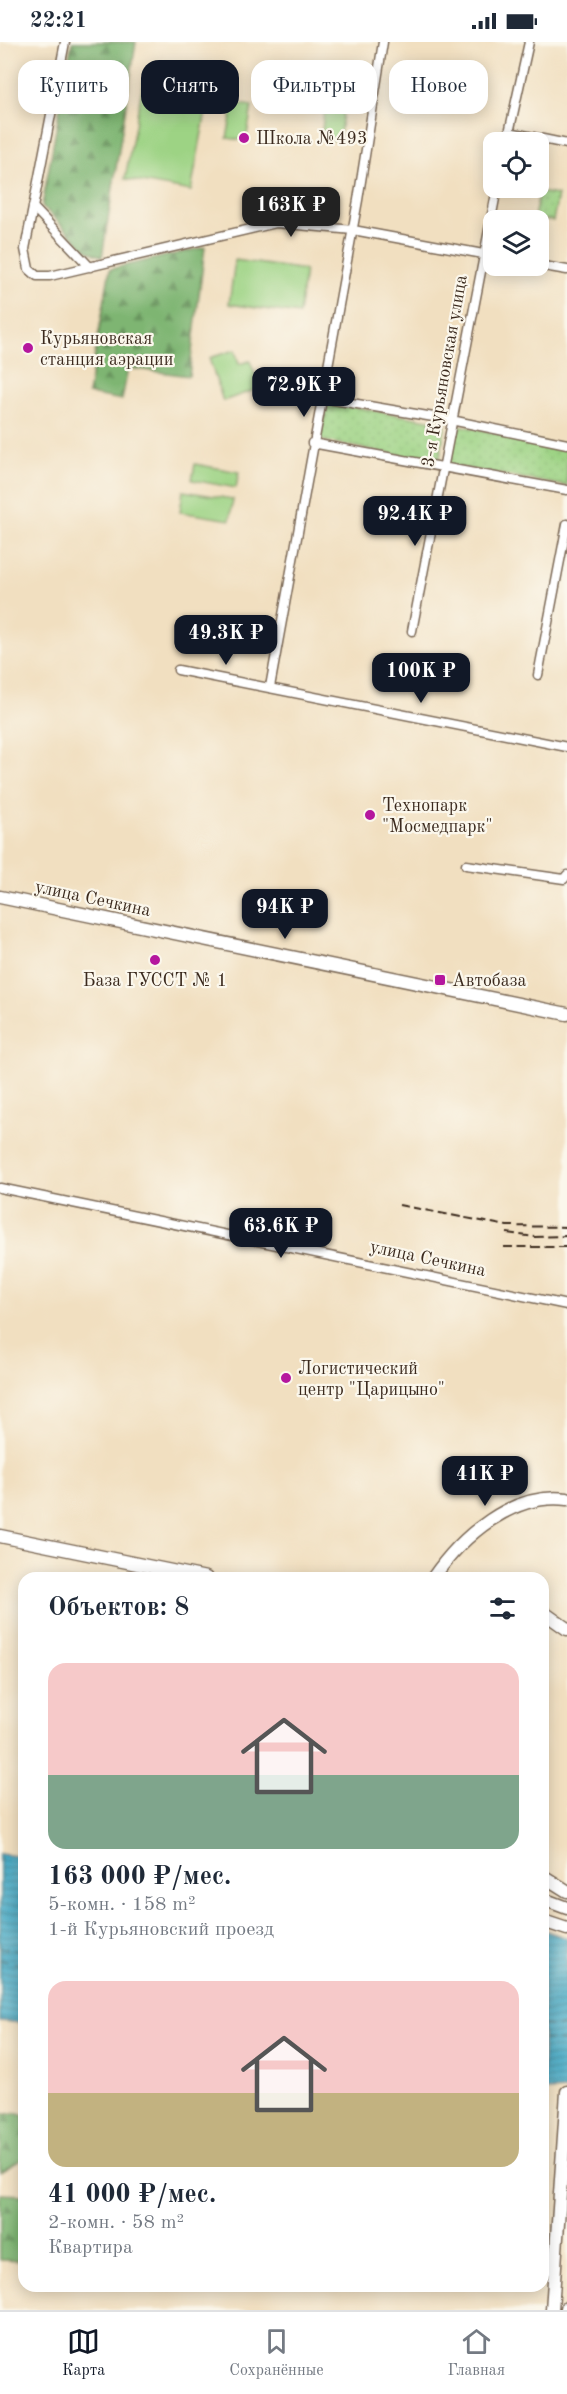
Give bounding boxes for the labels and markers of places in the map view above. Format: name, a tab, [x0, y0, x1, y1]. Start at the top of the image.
place label: Школа №493	[256, 130, 367, 148]
marker: Школа №493	[237, 131, 251, 145]
pin: 163K ₽	[242, 187, 340, 238]
place label: Курьяновская станция аэрации	[40, 330, 173, 369]
marker: Курьяновская станция аэрации	[21, 341, 35, 355]
pin: 72.9K ₽	[249, 367, 359, 418]
pin: 92.4K ₽	[360, 496, 470, 547]
pin: 49.3K ₽	[171, 615, 281, 666]
pin: 100K ₽	[372, 653, 470, 704]
place label: Технопарк "Мосмедпарк"	[382, 797, 493, 836]
marker: Технопарк "Мосмедпарк"	[363, 808, 377, 822]
pin: 94K ₽	[243, 889, 327, 940]
marker: База ГУССТ № 1	[148, 953, 162, 967]
place label: База ГУССТ № 1	[83, 972, 227, 990]
place label: Автобаза	[452, 972, 526, 990]
marker: Автобаза	[433, 973, 447, 987]
pin: 63.6K ₽	[226, 1208, 336, 1259]
place label: Логистический центр "Царицыно"	[298, 1360, 445, 1399]
marker: Логистический центр "Царицыно"	[279, 1371, 293, 1385]
pin: 41K ₽	[443, 1456, 527, 1507]

